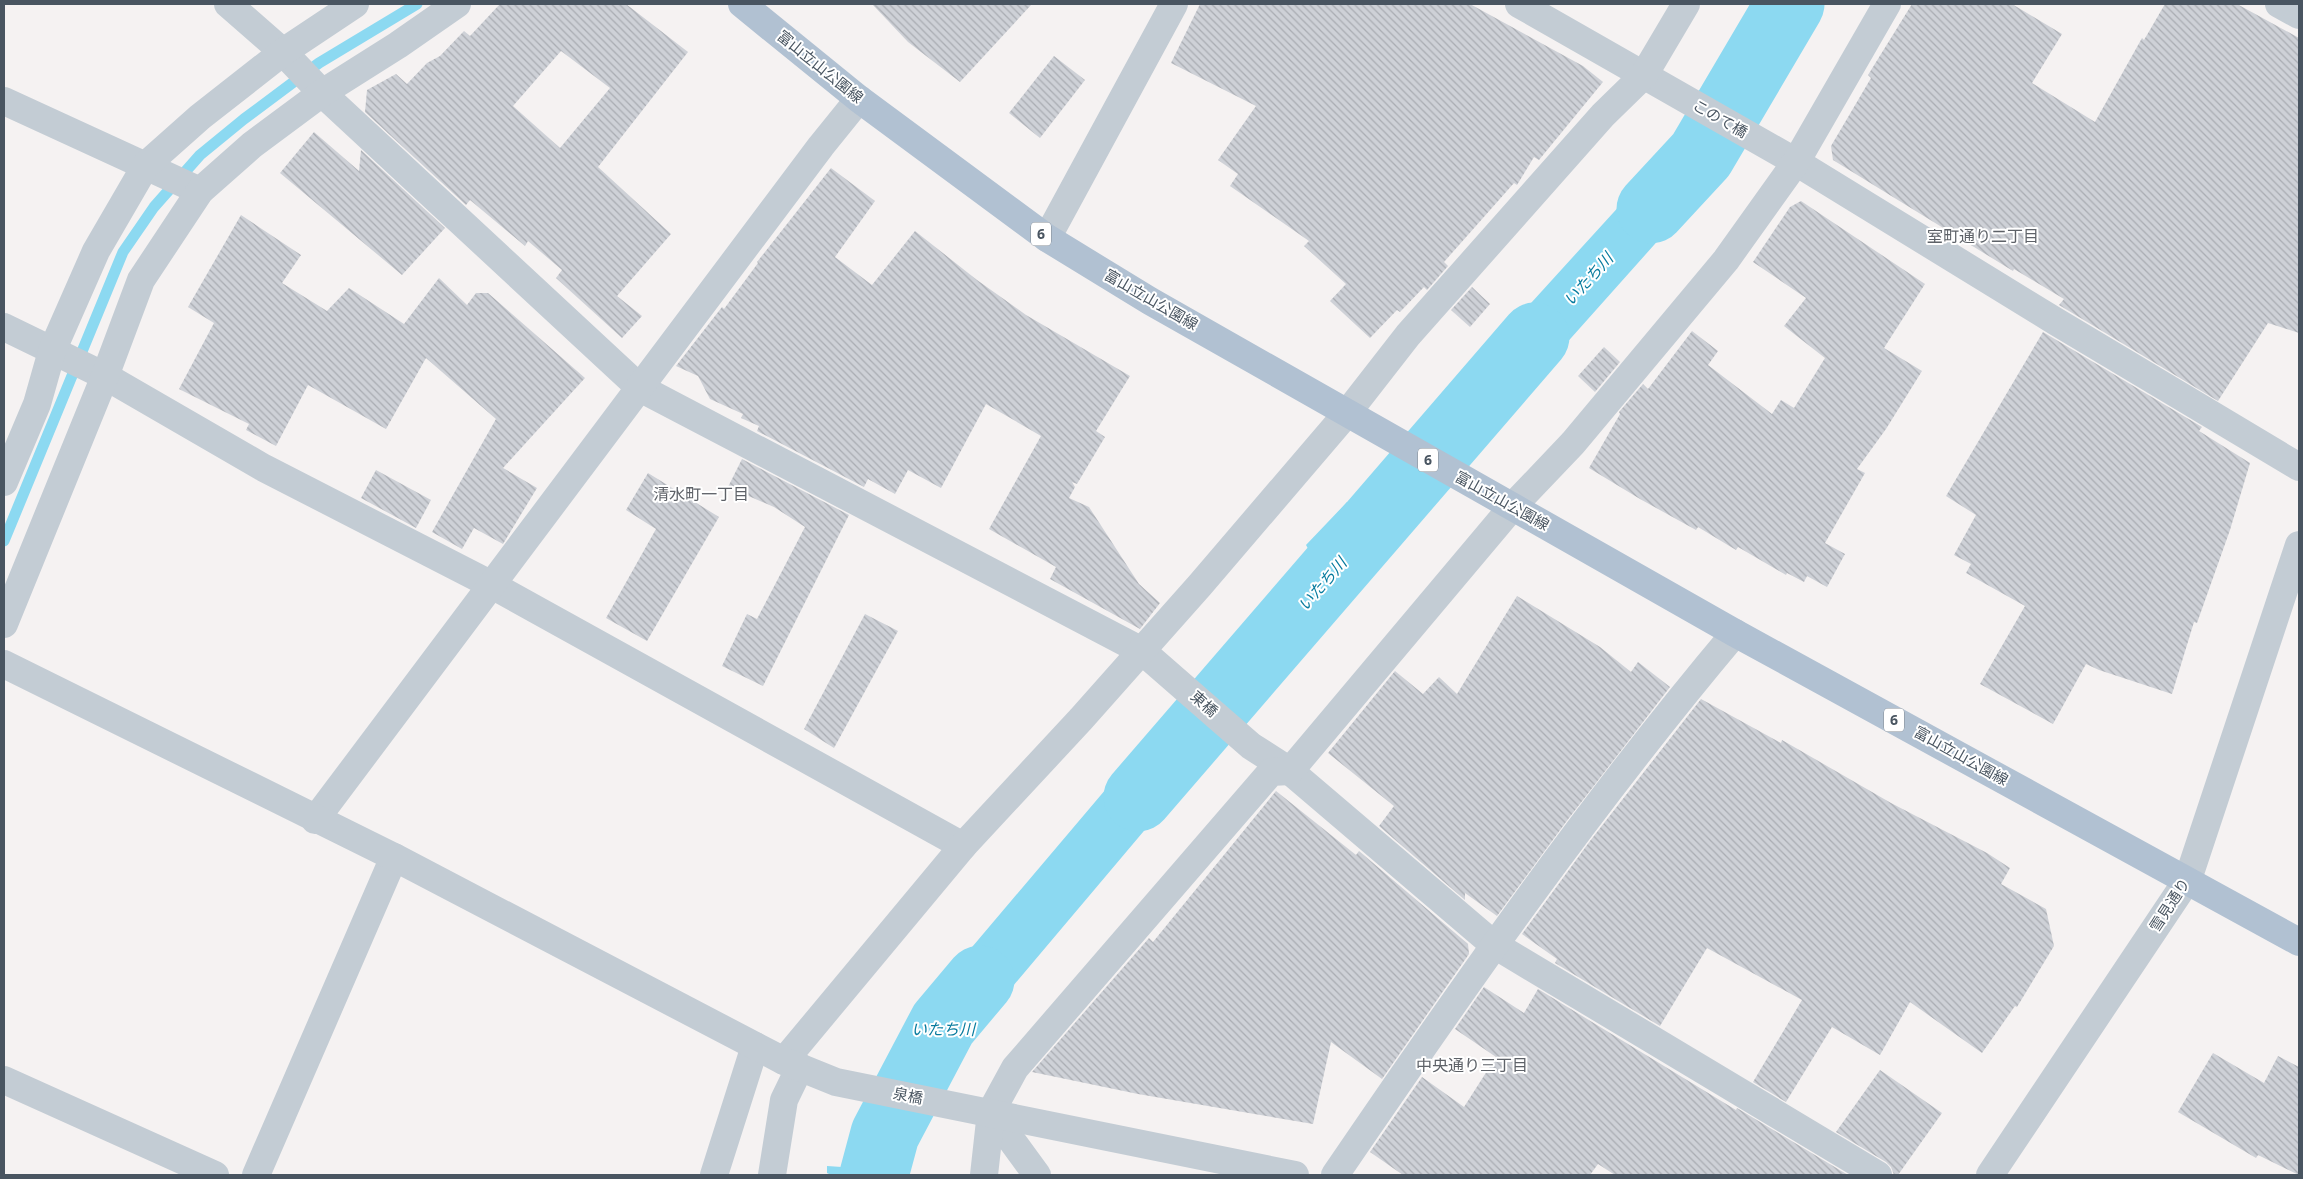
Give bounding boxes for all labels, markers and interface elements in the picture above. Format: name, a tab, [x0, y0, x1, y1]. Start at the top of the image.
street label: 富山立山公園線	[774, 25, 868, 107]
street label: このて橋	[1690, 94, 1751, 142]
road number: 6	[1031, 222, 1051, 245]
district label: 室町通り二丁目	[1927, 225, 2039, 247]
water label: いたち川	[1558, 246, 1619, 310]
street label: 富山立山公園線	[1101, 264, 1202, 334]
road number: 6	[1418, 448, 1438, 472]
street label: 富山立山公園線	[1452, 466, 1553, 534]
district label: 清水町一丁目	[653, 483, 749, 505]
water label: いたち川	[1293, 551, 1353, 615]
street label: 東橋	[1187, 686, 1223, 721]
road number: 6	[1884, 708, 1904, 732]
street label: 富山立山公園線	[1911, 721, 2012, 789]
street label: 雪見通り	[2144, 874, 2194, 935]
water label: いたち川	[911, 1018, 977, 1040]
district label: 中央通り三丁目	[1416, 1054, 1528, 1076]
street label: 泉橋	[892, 1082, 925, 1108]

